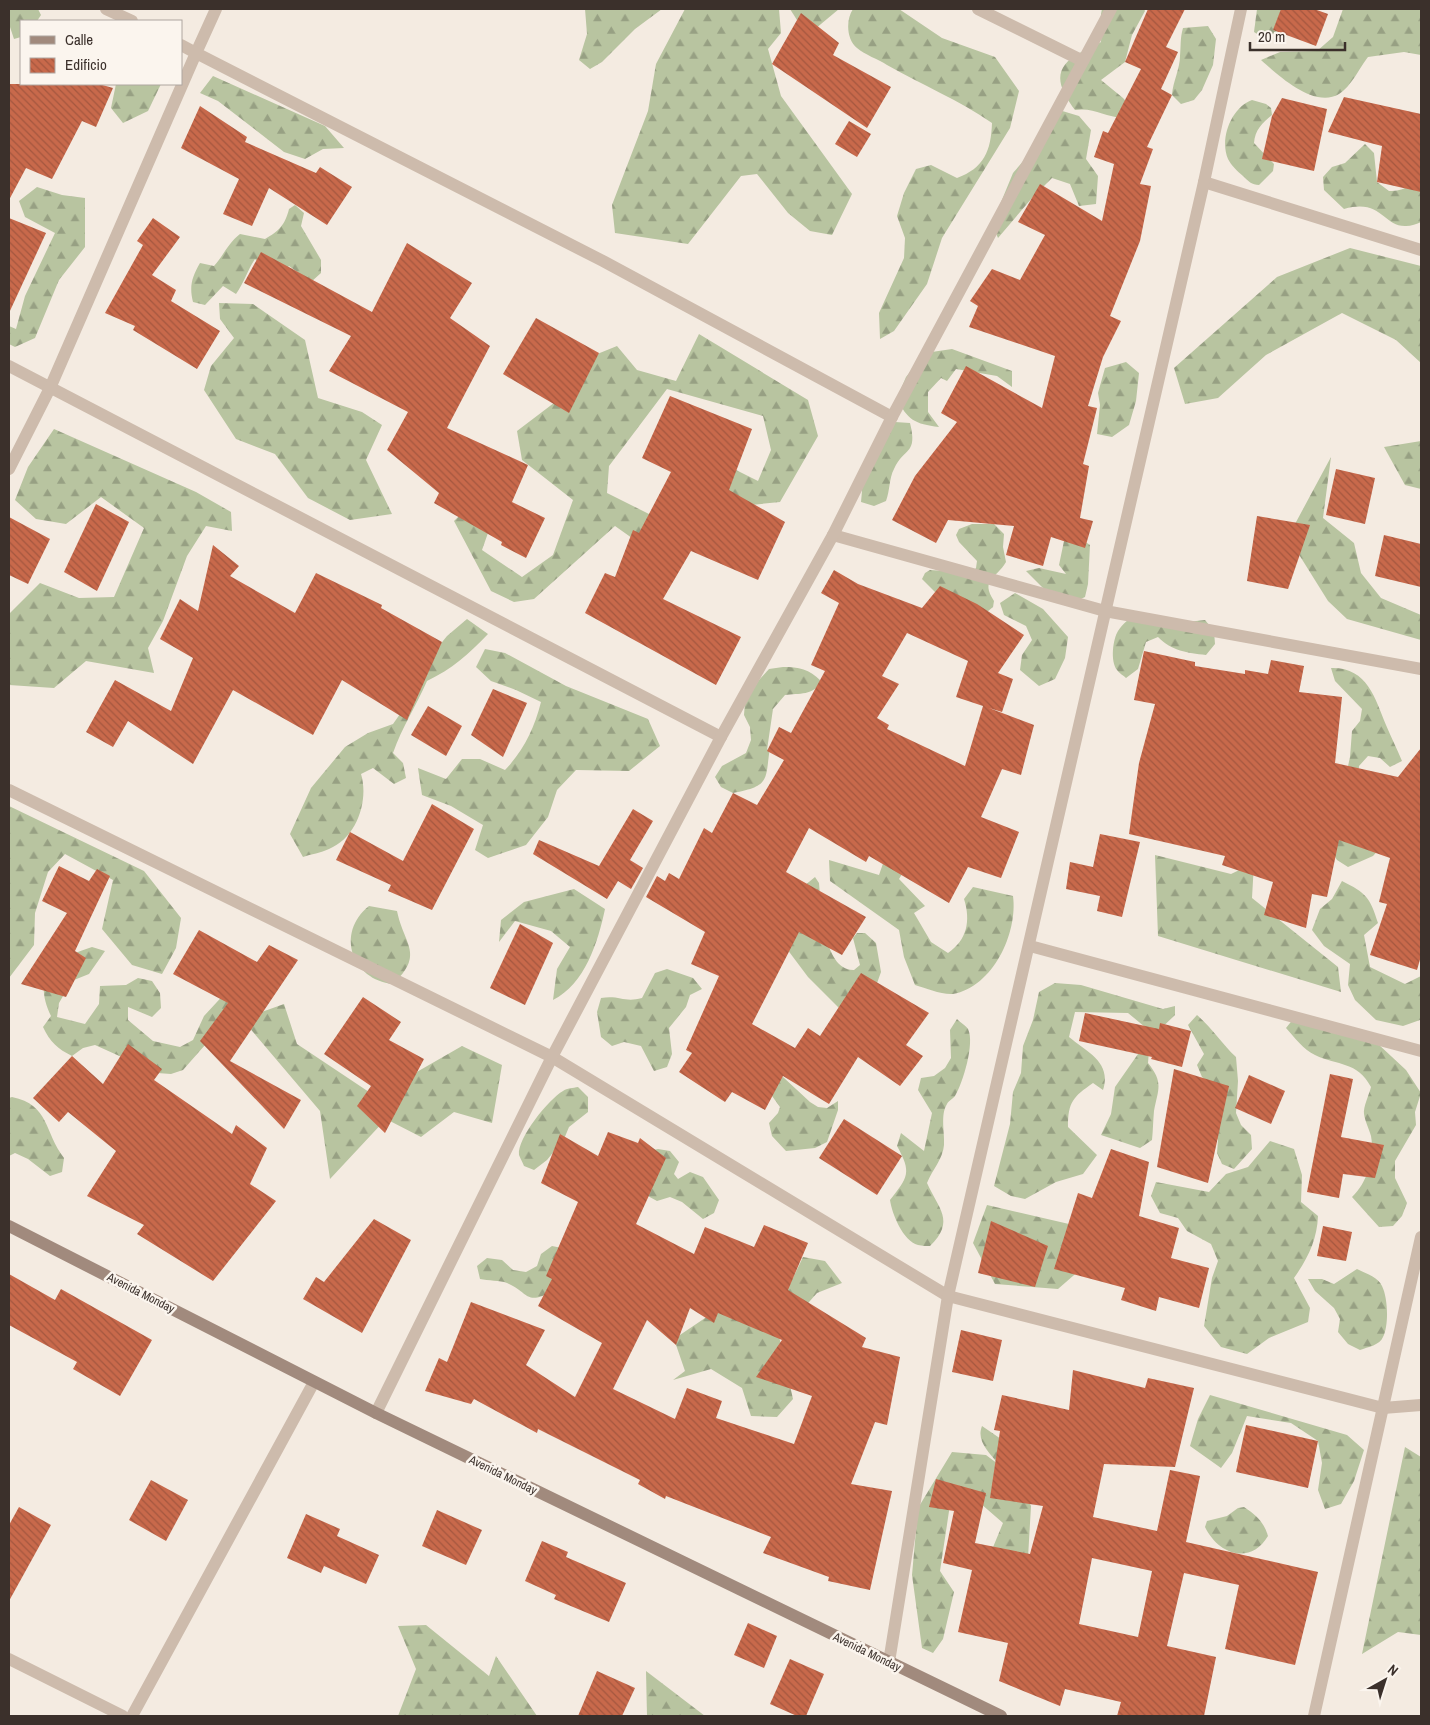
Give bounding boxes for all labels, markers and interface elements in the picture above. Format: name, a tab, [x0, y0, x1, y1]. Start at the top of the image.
legend	[20, 20, 182, 85]
scale bar	[1250, 20, 1345, 52]
text: 20 m	[1258, 26, 1285, 47]
text: Calle	[65, 29, 93, 50]
text: Edificio	[65, 54, 107, 75]
street label: Avenida Monday	[104, 1269, 178, 1317]
street label: Avenida Monday	[465, 1451, 540, 1498]
street label: Avenida Monday	[829, 1628, 904, 1675]
north arrow	[1360, 1655, 1410, 1705]
text: N	[1384, 1660, 1402, 1680]

